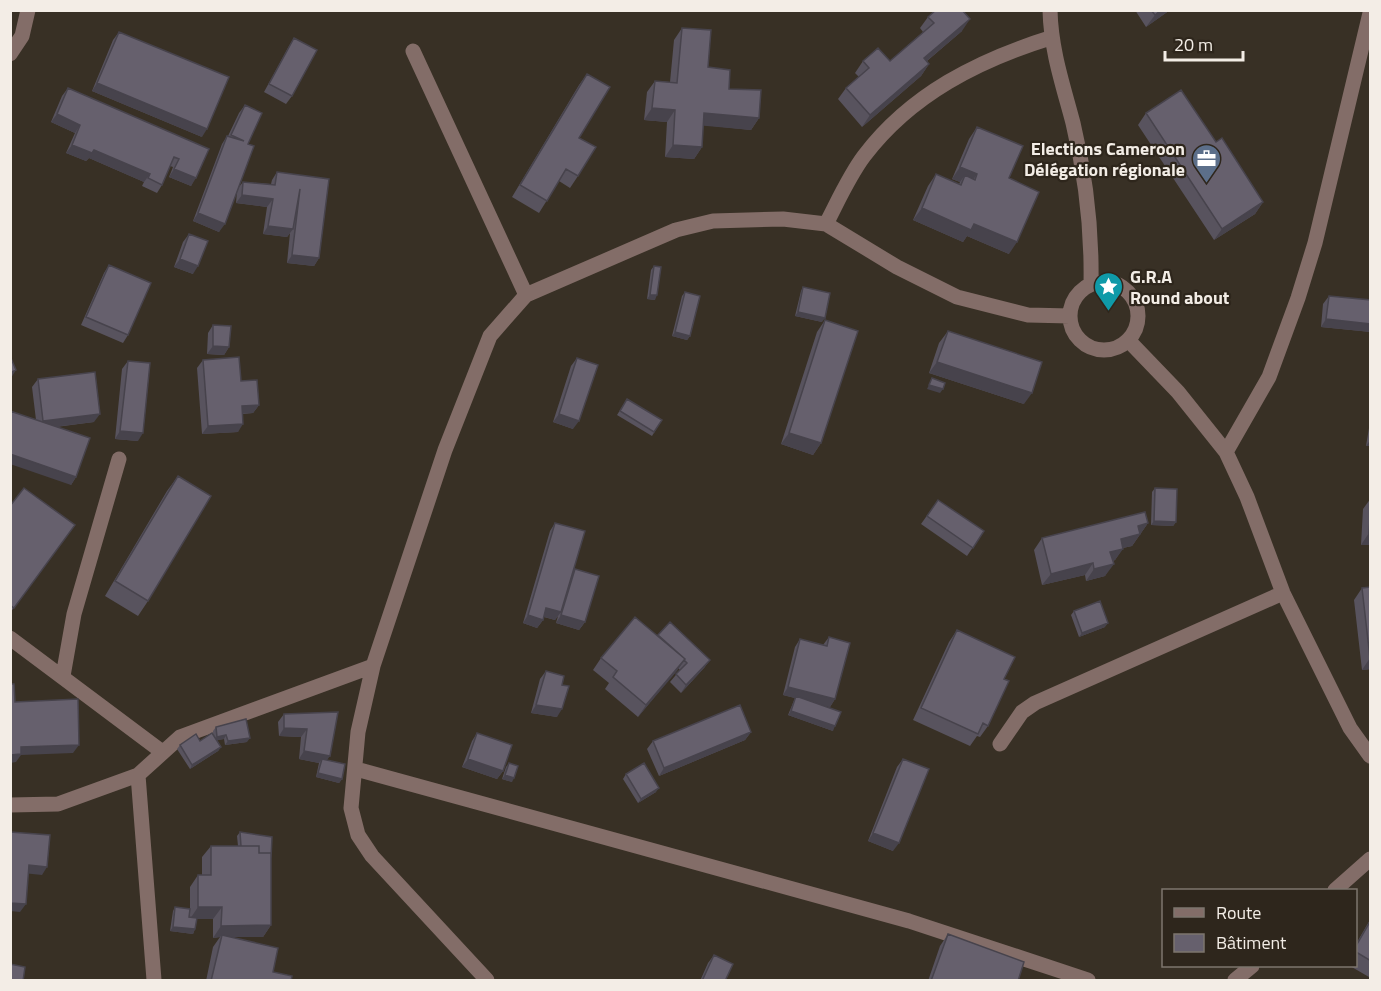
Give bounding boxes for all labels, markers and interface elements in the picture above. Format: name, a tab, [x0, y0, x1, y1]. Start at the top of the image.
scale bar	[1165, 24, 1243, 62]
text: 20 m	[1174, 31, 1213, 58]
place label: Elections Cameroon Délégation régionale	[1024, 135, 1185, 183]
office icon: Elections Cameroon Délégation régionale	[1190, 142, 1222, 184]
place label: G.R.A Round about	[1130, 263, 1230, 311]
place icon: G.R.A Round about	[1093, 270, 1125, 312]
legend	[1162, 889, 1357, 967]
text: Route	[1216, 899, 1261, 926]
text: Bâtiment	[1216, 929, 1287, 956]

